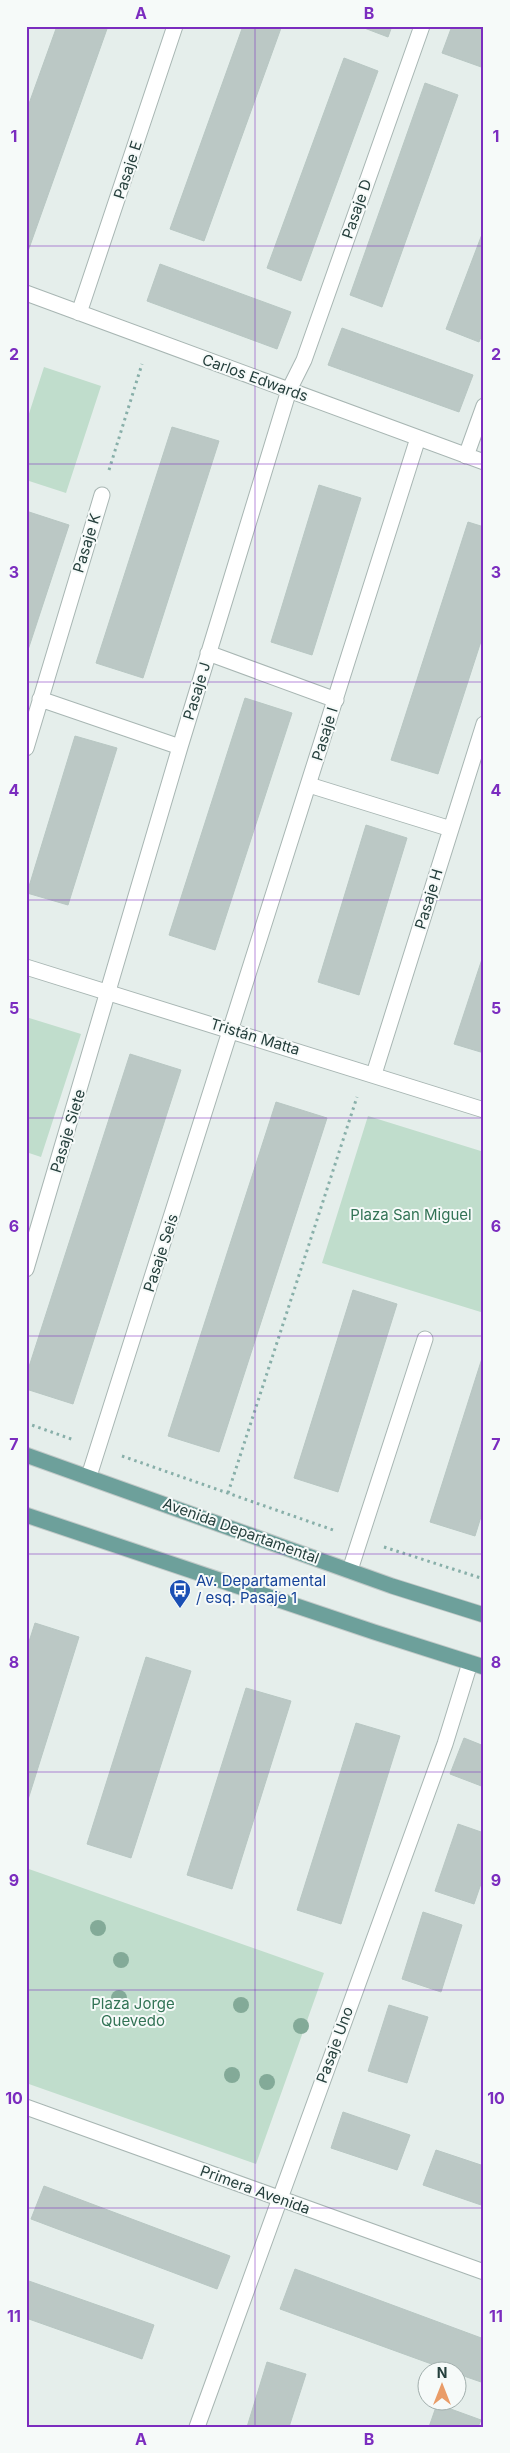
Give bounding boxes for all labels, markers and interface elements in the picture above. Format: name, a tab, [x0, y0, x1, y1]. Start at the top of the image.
text: A	[135, 3, 147, 23]
text: B	[364, 3, 374, 23]
text: 1	[11, 126, 17, 146]
text: 1	[493, 126, 499, 146]
street label: Pasaje E	[109, 138, 146, 201]
street label: Pasaje D	[337, 177, 376, 241]
text: 2	[9, 344, 19, 364]
text: 2	[491, 344, 501, 364]
street label: Carlos Edwards	[200, 350, 311, 406]
street label: Pasaje K	[69, 511, 105, 575]
text: 3	[9, 562, 19, 582]
text: 3	[491, 562, 501, 582]
street label: Pasaje J	[179, 660, 214, 722]
street label: Pasaje I	[307, 705, 342, 763]
text: 4	[9, 780, 20, 800]
text: 4	[491, 780, 502, 800]
street label: Pasaje H	[410, 866, 447, 931]
text: 5	[9, 998, 19, 1018]
text: 5	[491, 998, 501, 1018]
street label: Tristán Matta	[208, 1014, 302, 1059]
street label: Pasaje Siete	[46, 1087, 89, 1175]
park label: Plaza San Miguel	[350, 1205, 472, 1224]
street label: Pasaje Seis	[139, 1211, 182, 1294]
text: 6	[9, 1216, 19, 1236]
text: 6	[491, 1216, 501, 1236]
text: 7	[9, 1434, 19, 1454]
text: 7	[491, 1434, 501, 1454]
street label: Avenida Departamental	[160, 1493, 322, 1568]
place label: Av. Departamental / esq. Pasaje 1	[196, 1571, 326, 1607]
bus stop icon: Av. Departamental / esq. Pasaje 1	[168, 1578, 192, 1609]
text: 8	[9, 1652, 19, 1672]
text: 8	[491, 1652, 501, 1672]
text: 9	[9, 1870, 19, 1890]
text: 9	[491, 1870, 501, 1890]
park label: Plaza Jorge Quevedo	[91, 1994, 175, 2030]
street label: Pasaje Uno	[312, 2004, 357, 2086]
text: 10	[5, 2088, 23, 2108]
text: 10	[487, 2088, 505, 2108]
street label: Primera Avenida	[198, 2161, 313, 2218]
text: 11	[7, 2306, 21, 2326]
text: 11	[489, 2306, 503, 2326]
north arrow	[418, 2360, 468, 2410]
text: N	[437, 2364, 447, 2381]
text: A	[135, 2429, 147, 2449]
text: B	[364, 2429, 374, 2449]

